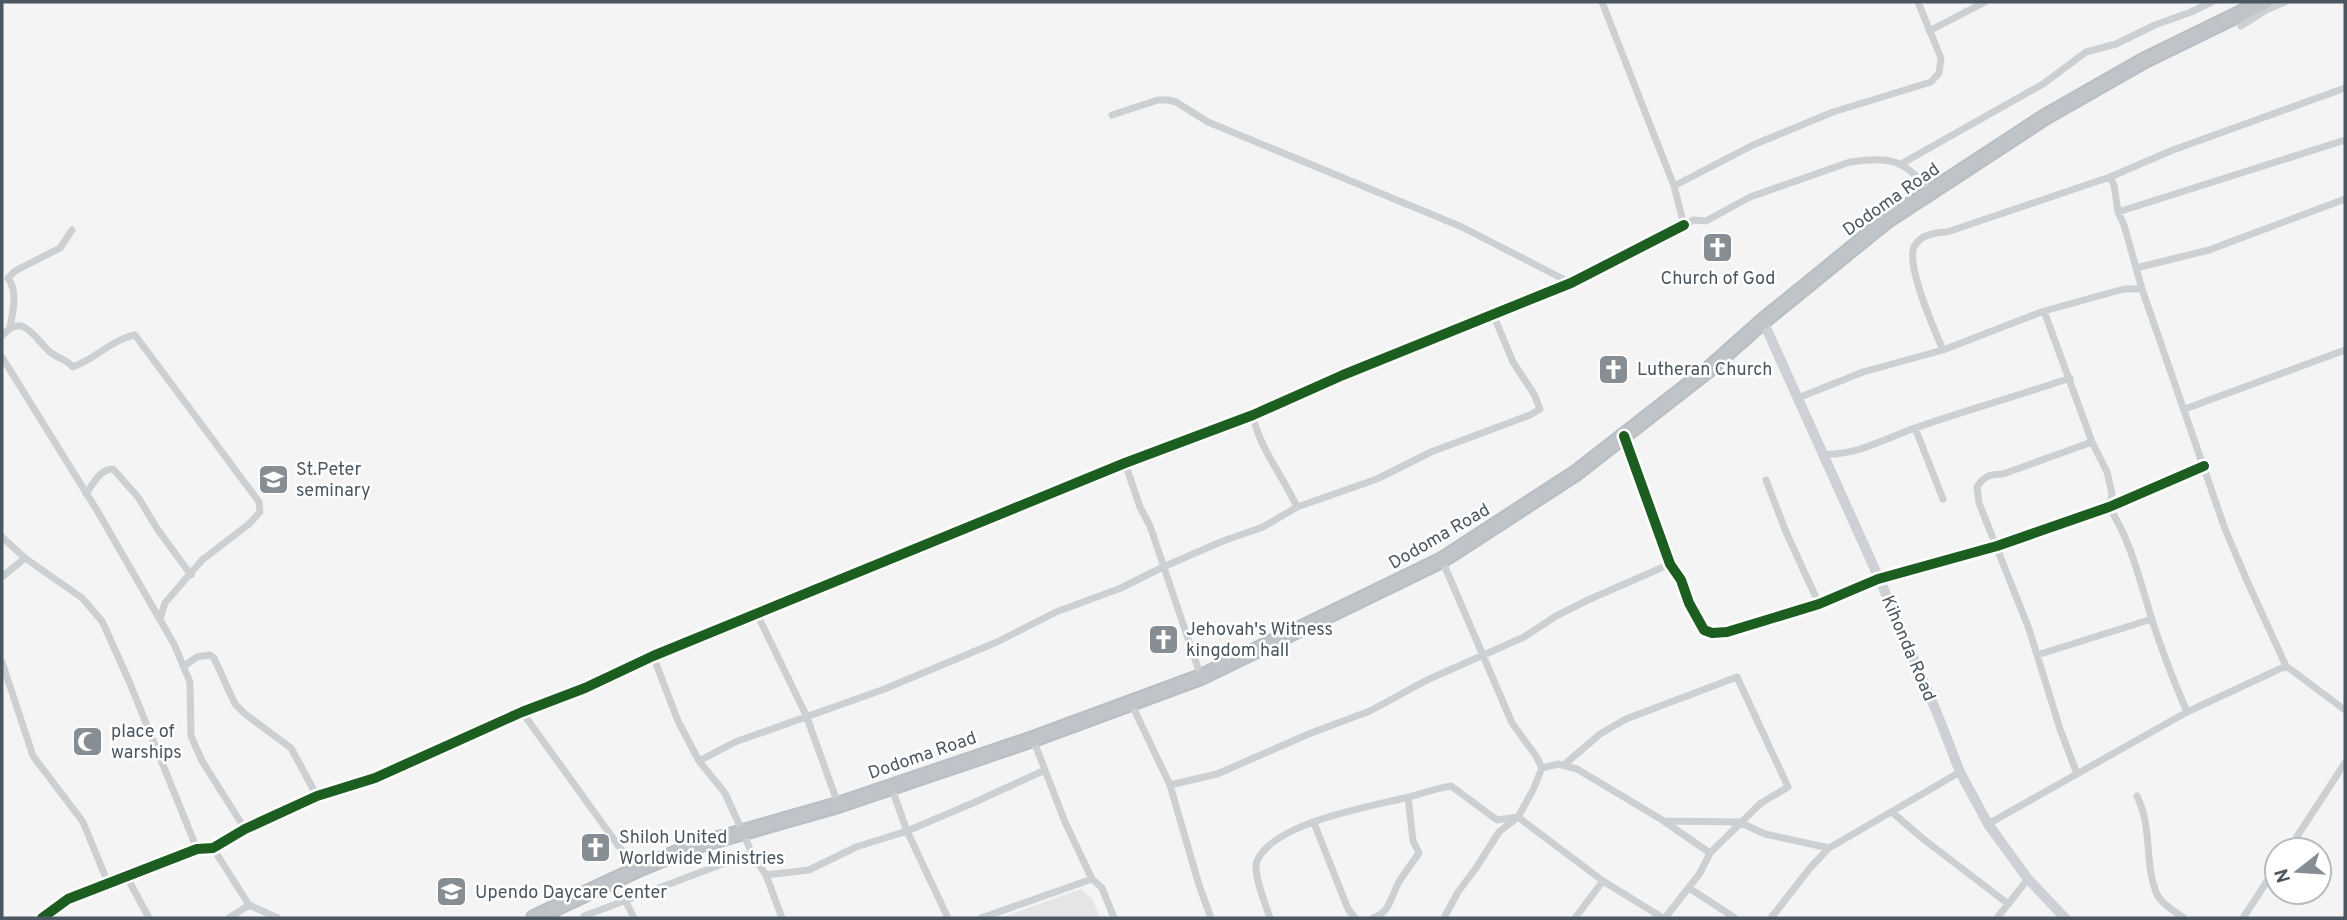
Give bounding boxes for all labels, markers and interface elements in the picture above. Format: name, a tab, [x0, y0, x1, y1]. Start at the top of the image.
street label: Dodoma Road	[1839, 158, 1945, 242]
church icon: Church of God	[1701, 230, 1735, 264]
place label: Church of God	[1661, 268, 1775, 291]
church icon: Lutheran Church	[1597, 352, 1631, 386]
place label: Lutheran Church	[1637, 359, 1772, 382]
place label: St.Peter seminary	[296, 459, 371, 503]
school or university icon: St.Peter seminary	[256, 462, 290, 496]
street label: Dodoma Road	[1385, 499, 1495, 576]
street label: Kihonda Road	[1875, 592, 1940, 705]
place label: Jehovah's Witness kingdom hall	[1186, 619, 1333, 663]
church icon: Jehovah's Witness kingdom hall	[1146, 622, 1180, 656]
place label: place of warships	[111, 721, 182, 765]
mosque icon: place of warships	[71, 724, 105, 758]
street label: Dodoma Road	[865, 727, 980, 786]
place label: Shiloh United Worldwide Ministries	[619, 827, 784, 871]
church icon: Shiloh United Worldwide Ministries	[579, 830, 613, 864]
north arrow	[2263, 836, 2333, 906]
text: N	[2270, 865, 2297, 885]
school or university icon: Upendo Daycare Center	[435, 875, 469, 909]
place label: Upendo Daycare Center	[475, 882, 667, 905]

